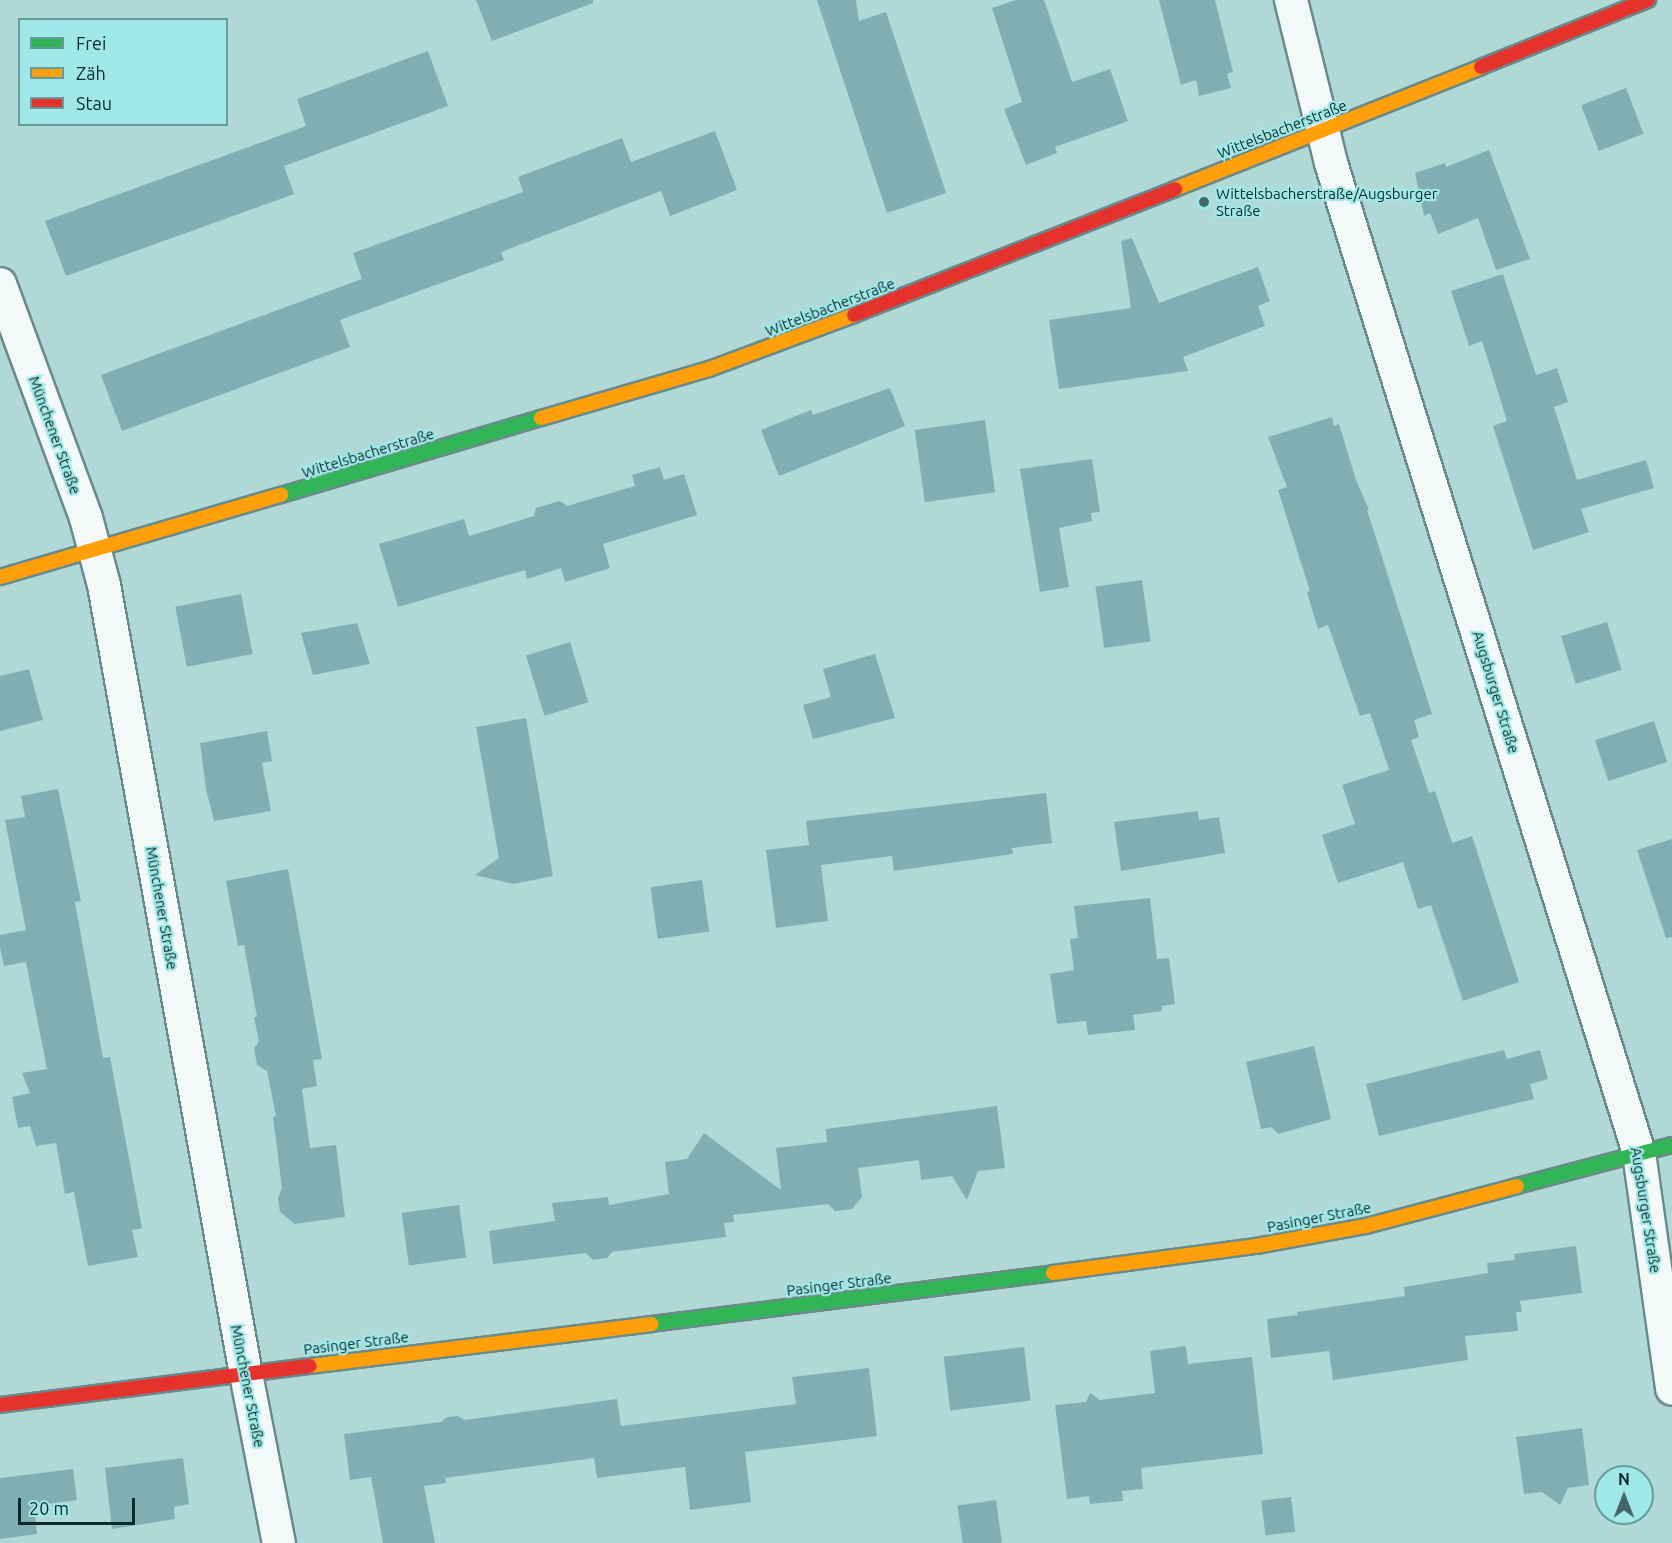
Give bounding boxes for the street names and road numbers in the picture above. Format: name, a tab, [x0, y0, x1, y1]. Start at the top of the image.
street label: Wittelsbacherstraße	[1215, 96, 1349, 162]
street label: Wittelsbacherstraße	[763, 274, 897, 340]
street label: Münchener Straße	[25, 373, 85, 497]
street label: Wittelsbacherstraße	[300, 424, 436, 482]
street label: Augsburger Straße	[1469, 629, 1523, 755]
street label: Münchener Straße	[142, 845, 182, 971]
street label: Augsburger Straße	[1627, 1146, 1665, 1274]
street label: Pasinger Straße	[1265, 1198, 1373, 1236]
street label: Pasinger Straße	[785, 1269, 893, 1299]
street label: Münchener Straße	[227, 1323, 269, 1449]
street label: Pasinger Straße	[302, 1328, 410, 1358]

